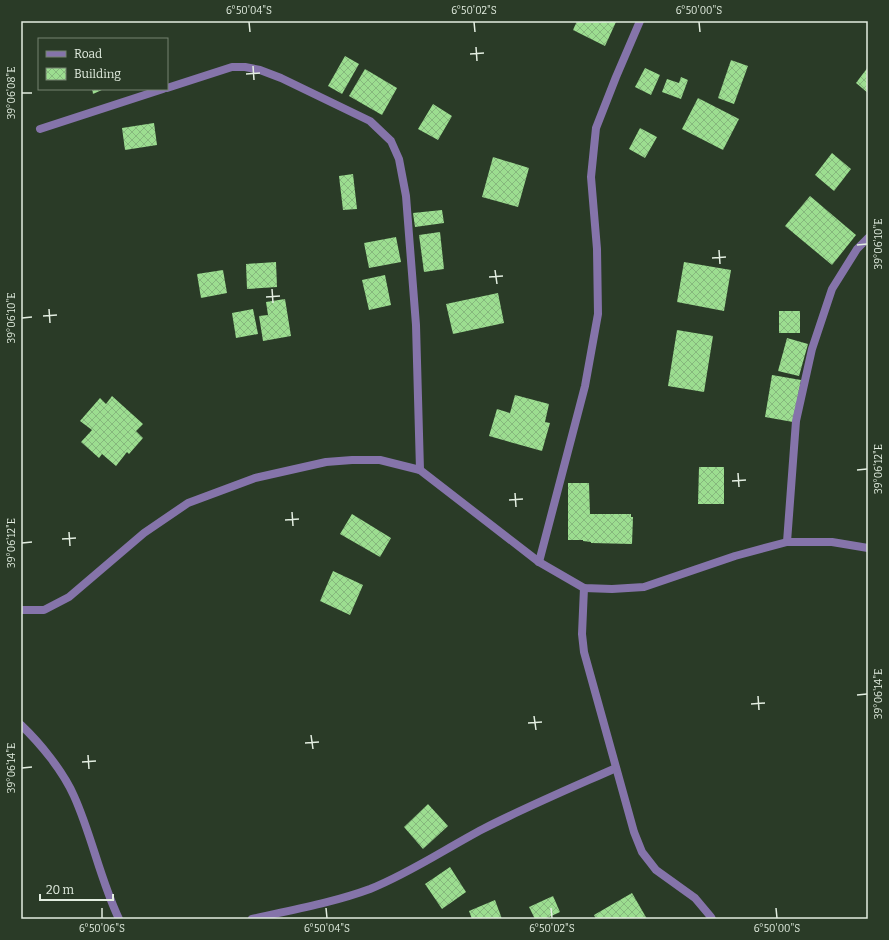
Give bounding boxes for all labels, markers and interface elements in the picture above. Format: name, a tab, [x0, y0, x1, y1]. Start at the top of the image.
text: 6°50'04"S	[226, 5, 272, 17]
text: 6°50'02"S	[451, 5, 497, 17]
text: 6°50'00"S	[676, 5, 722, 17]
legend	[38, 38, 168, 90]
text: Road	[74, 47, 102, 61]
text: 39°06'08"E	[6, 67, 18, 119]
text: Building	[74, 67, 121, 81]
text: 39°06'10"E	[873, 219, 885, 270]
text: 39°06'10"E	[6, 293, 18, 344]
text: 39°06'12"E	[873, 444, 885, 494]
text: 39°06'12"E	[6, 518, 18, 568]
text: 39°06'14"E	[873, 669, 885, 719]
text: 39°06'14"E	[6, 743, 18, 793]
scale bar	[40, 876, 113, 902]
text: 20 m	[46, 883, 75, 897]
text: 6°50'06"S	[79, 923, 125, 935]
text: 6°50'04"S	[304, 923, 350, 935]
text: 6°50'02"S	[529, 923, 575, 935]
text: 6°50'00"S	[754, 923, 800, 935]

